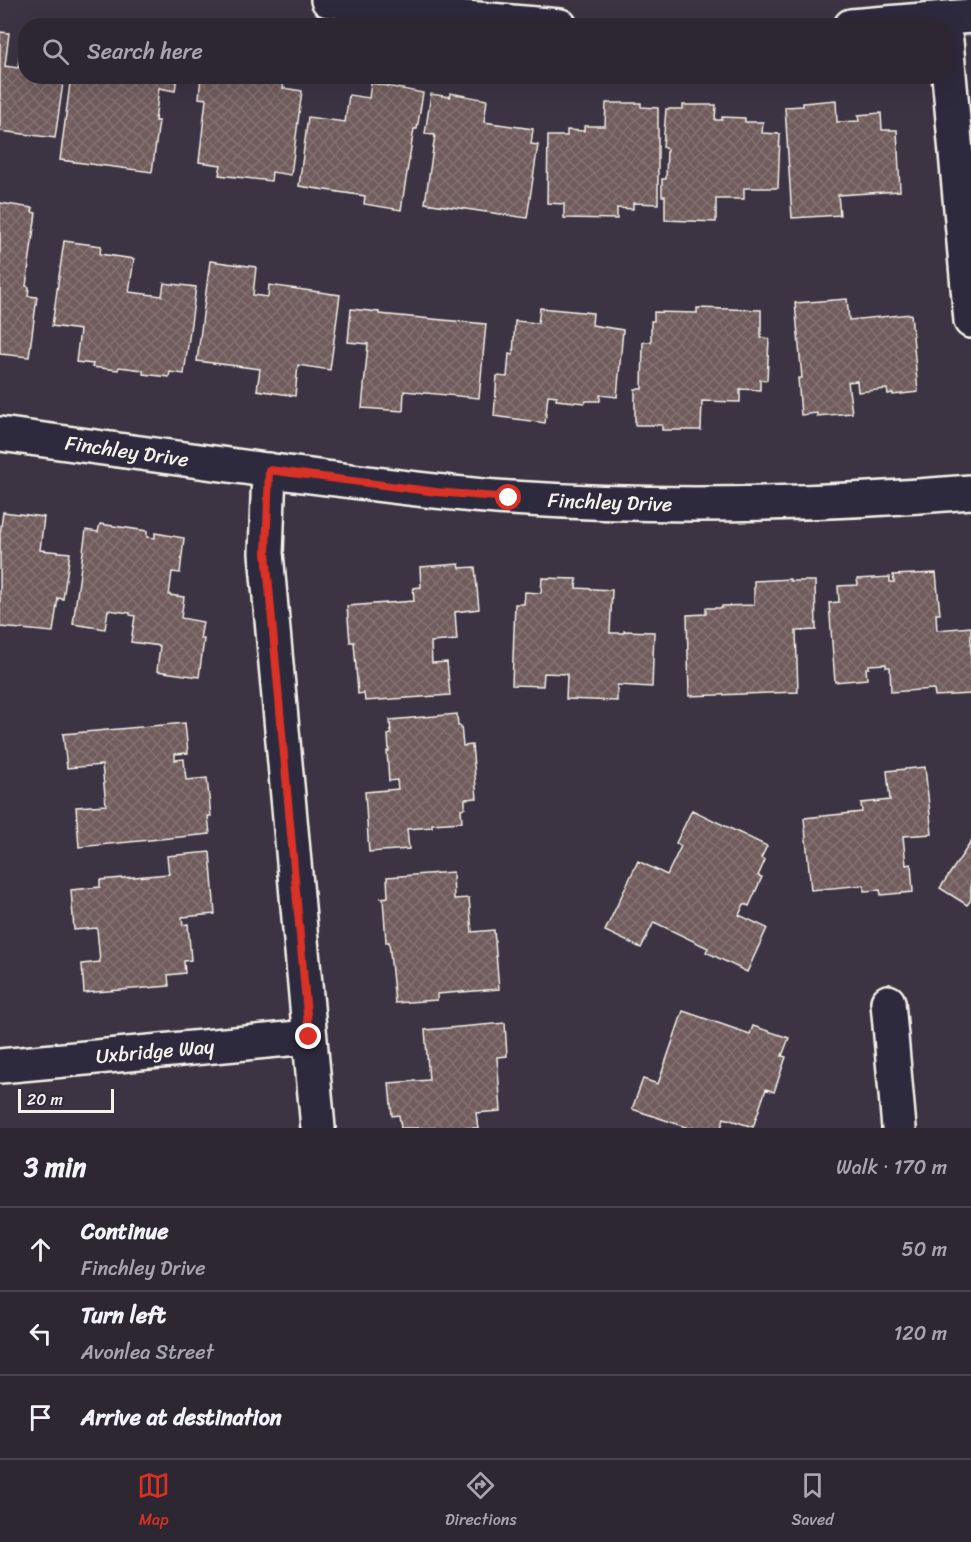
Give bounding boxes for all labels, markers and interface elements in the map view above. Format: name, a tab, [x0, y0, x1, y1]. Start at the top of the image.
search box	[18, 18, 953, 84]
text: Search here	[87, 32, 203, 71]
icon: search	[39, 35, 72, 68]
street label: Finchley Drive	[63, 426, 191, 477]
street label: Finchley Drive	[547, 483, 673, 522]
route start	[495, 484, 521, 510]
route end	[295, 1023, 321, 1049]
street label: Uxbridge Way	[94, 1029, 216, 1074]
text: 20 m	[27, 1085, 63, 1114]
scale bar	[18, 1086, 114, 1114]
text: 3 min	[24, 1144, 86, 1190]
text: Walk · 170 m	[836, 1150, 947, 1185]
text: Continue	[81, 1212, 169, 1251]
text: 50 m	[902, 1232, 947, 1267]
icon: ahead	[24, 1233, 57, 1266]
text: Finchley Drive	[81, 1251, 205, 1286]
text: Turn left	[81, 1296, 166, 1335]
text: 120 m	[894, 1316, 947, 1351]
icon: left	[24, 1317, 57, 1350]
text: Avonlea Street	[81, 1335, 214, 1370]
text: Arrive at destination	[81, 1398, 282, 1437]
icon: arrive	[24, 1401, 57, 1434]
tab: Map	[137, 1469, 170, 1534]
tab: Directions	[445, 1469, 517, 1534]
tab: Saved	[791, 1469, 834, 1534]

